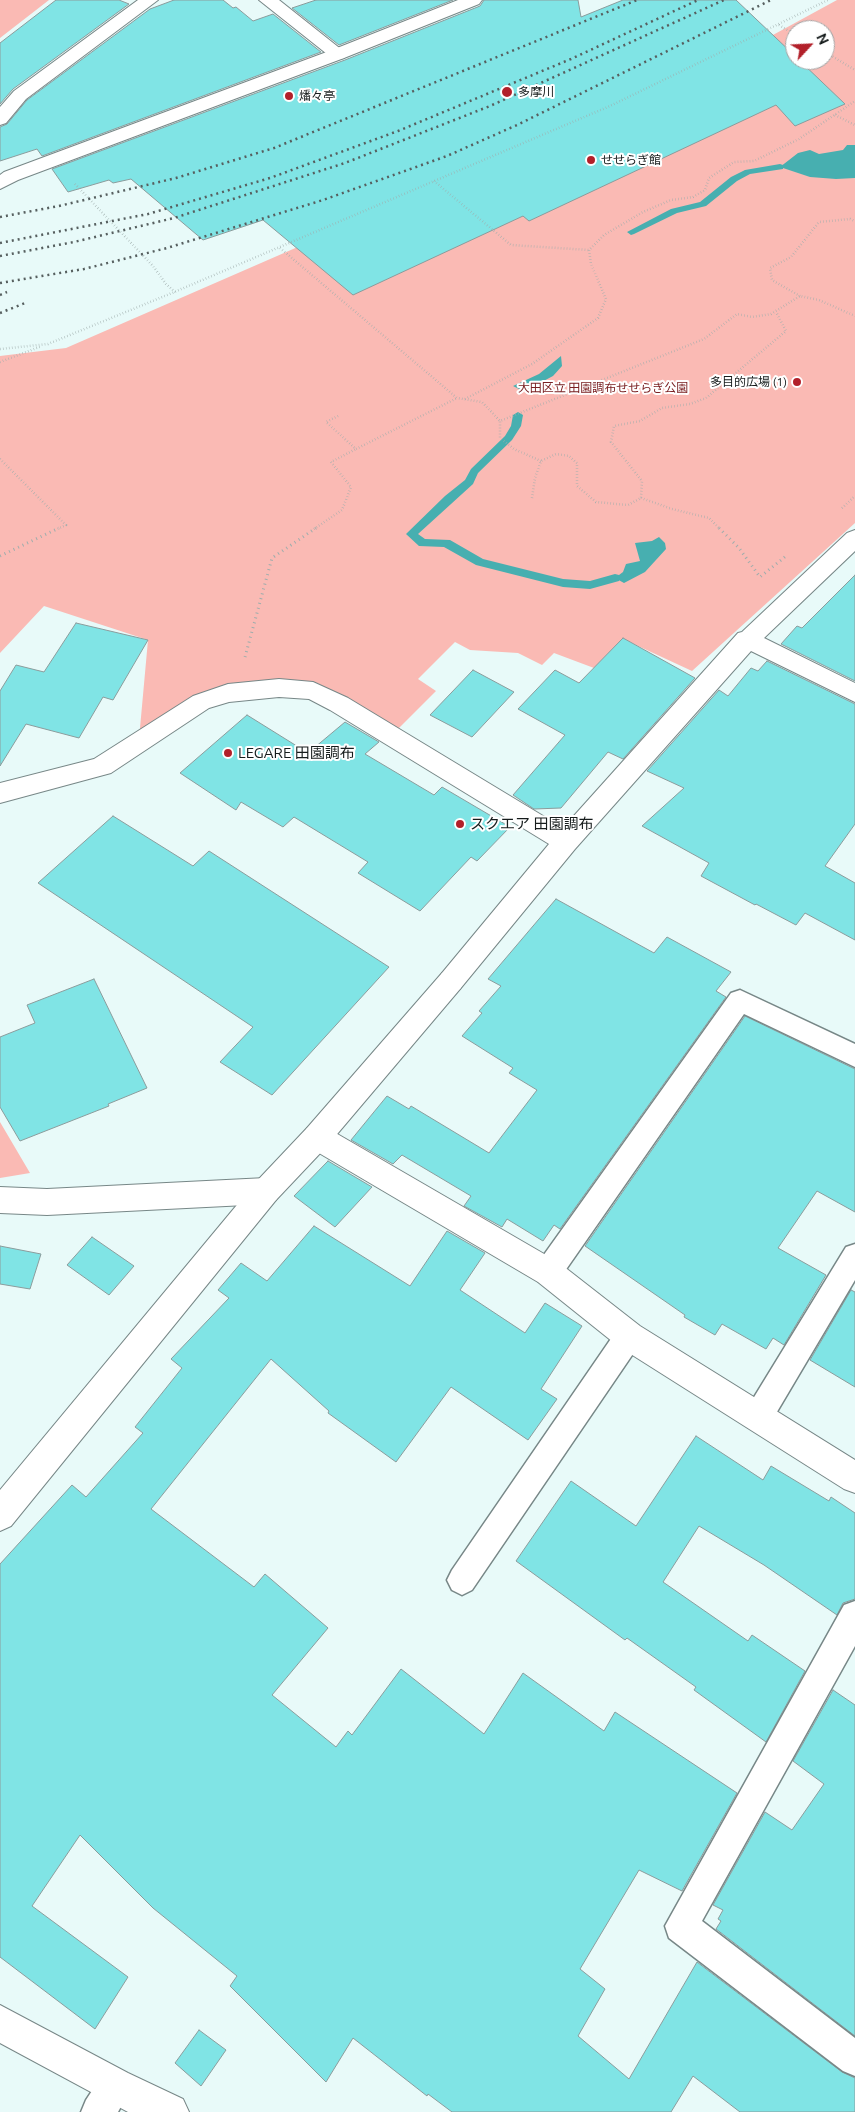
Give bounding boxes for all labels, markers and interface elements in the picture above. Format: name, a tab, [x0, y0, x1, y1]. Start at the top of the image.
north arrow	[785, 20, 835, 70]
text: N	[813, 31, 832, 47]
marker: 多摩川	[500, 85, 514, 99]
place label: 多摩川	[518, 85, 554, 99]
place label: 燔々亭	[299, 89, 335, 103]
marker: 燔々亭	[283, 90, 295, 102]
place label: せせらぎ館	[601, 153, 661, 167]
marker: せせらぎ館	[585, 154, 597, 166]
place label: 多目的広場 (1)	[710, 375, 787, 389]
marker: 多目的広場 (1)	[791, 376, 803, 388]
park label: 大田区立 田園調布せせらぎ公園	[518, 381, 688, 395]
place label: LEGARE 田園調布	[238, 744, 355, 762]
marker: LEGARE 田園調布	[222, 747, 234, 759]
place label: スクエア 田園調布	[470, 815, 593, 833]
marker: スクエア 田園調布	[454, 818, 466, 830]

